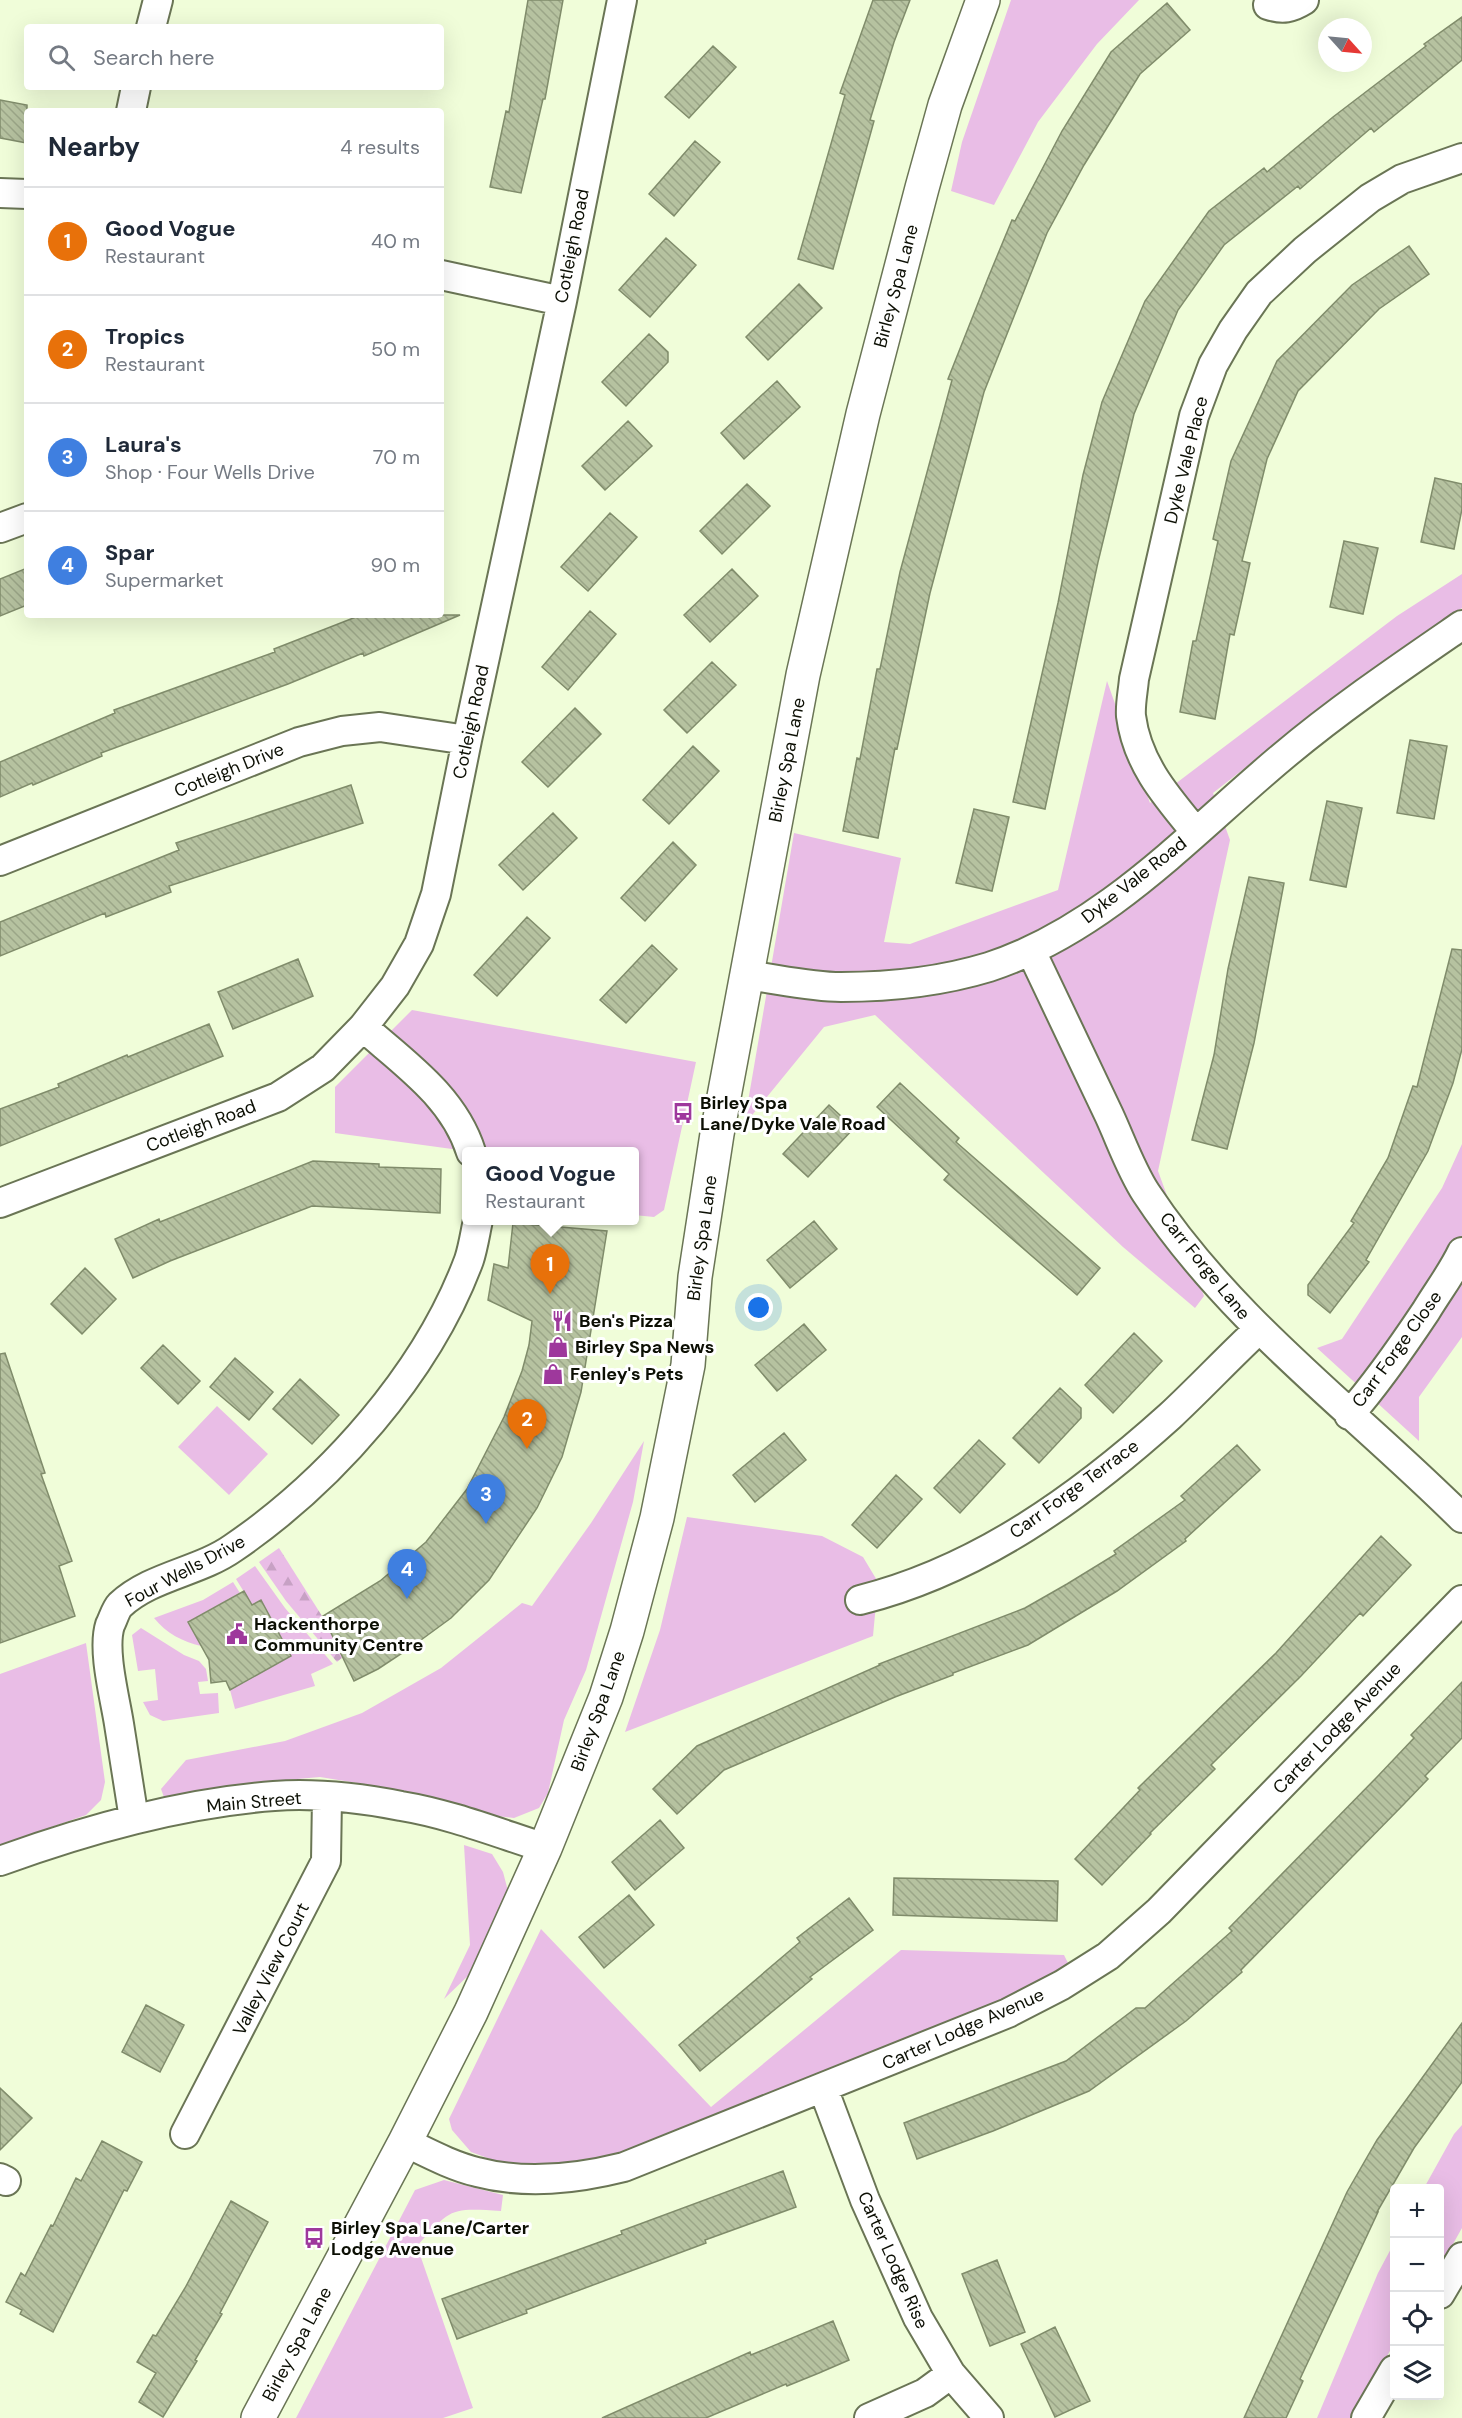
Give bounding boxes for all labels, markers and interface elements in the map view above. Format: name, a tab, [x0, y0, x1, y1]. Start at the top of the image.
north arrow	[1318, 18, 1372, 72]
search box	[24, 24, 444, 90]
icon: search	[45, 41, 78, 74]
text: Search here	[93, 43, 214, 72]
text: Nearby	[48, 130, 140, 164]
text: 4 results	[340, 134, 420, 160]
street label: Cotleigh Road	[549, 187, 595, 305]
text: Good Vogue	[105, 214, 235, 243]
street label: Birley Spa Lane	[868, 222, 924, 350]
text: 1	[64, 228, 71, 254]
text: 40 m	[371, 228, 420, 254]
text: Restaurant	[105, 243, 205, 269]
text: Tropics	[105, 322, 185, 351]
text: 2	[62, 336, 73, 362]
text: 50 m	[371, 336, 420, 362]
text: Restaurant	[105, 351, 205, 377]
street label: Dyke Vale Place	[1159, 394, 1213, 526]
text: Laura's	[105, 430, 182, 459]
text: 3	[61, 444, 74, 470]
text: 70 m	[373, 444, 420, 470]
text: Shop · Four Wells Drive	[105, 459, 315, 485]
text: Spar	[105, 538, 155, 567]
text: 4	[61, 552, 74, 578]
text: 90 m	[371, 552, 420, 578]
text: Supermarket	[105, 567, 224, 593]
street label: Cotleigh Road	[447, 663, 495, 781]
street label: Birley Spa Lane	[763, 696, 811, 824]
street label: Cotleigh Drive	[170, 737, 288, 803]
street label: Dyke Vale Road	[1076, 831, 1192, 929]
place label: Birley Spa Lane/Dyke Vale Road	[700, 1091, 886, 1136]
street label: Cotleigh Road	[143, 1094, 259, 1158]
bus stop icon: Birley Spa Lane/Dyke Vale Road	[671, 1101, 695, 1125]
popup	[462, 1147, 639, 1225]
text: Good Vogue	[485, 1159, 616, 1188]
street label: Birley Spa Lane	[681, 1174, 723, 1302]
text: Restaurant	[485, 1188, 585, 1214]
street label: Carr Forge Lane	[1154, 1207, 1256, 1325]
pin: 1	[530, 1244, 570, 1294]
street label: Carr Forge Close	[1347, 1286, 1447, 1412]
your location	[744, 1293, 773, 1322]
restaurant icon: Ben's Pizza	[550, 1309, 574, 1333]
place label: Ben's Pizza	[579, 1309, 673, 1333]
shop icon: Birley Spa News	[546, 1335, 570, 1359]
place label: Birley Spa News	[575, 1335, 714, 1359]
shop icon: Fenley's Pets	[541, 1362, 565, 1386]
place label: Fenley's Pets	[570, 1362, 684, 1386]
pin: 2	[508, 1400, 546, 1449]
street label: Carr Forge Terrace	[1005, 1434, 1143, 1544]
pin: 3	[466, 1474, 506, 1524]
street label: Four Wells Drive	[121, 1529, 249, 1613]
pin: 4	[388, 1550, 426, 1599]
place label: Hackenthorpe Community Centre	[254, 1612, 423, 1657]
public building icon: Hackenthorpe Community Centre	[225, 1622, 249, 1646]
street label: Birley Spa Lane	[565, 1647, 631, 1775]
street label: Carter Lodge Avenue	[1268, 1657, 1406, 1799]
street label: Main Street	[205, 1786, 303, 1818]
street label: Valley View Court	[227, 1899, 315, 2039]
street label: Carter Lodge Avenue	[878, 1982, 1048, 2076]
map controls	[1390, 2184, 1444, 2400]
button: +	[1390, 2184, 1444, 2238]
street label: Carter Lodge Rise	[852, 2188, 934, 2332]
place label: Birley Spa Lane/Carter Lodge Avenue	[331, 2216, 529, 2261]
bus stop icon: Birley Spa Lane/Carter Lodge Avenue	[302, 2226, 326, 2250]
button: −	[1390, 2238, 1444, 2292]
street label: Birley Spa Lane	[257, 2282, 337, 2406]
button: locate	[1390, 2292, 1444, 2346]
button: layers	[1390, 2346, 1444, 2400]

